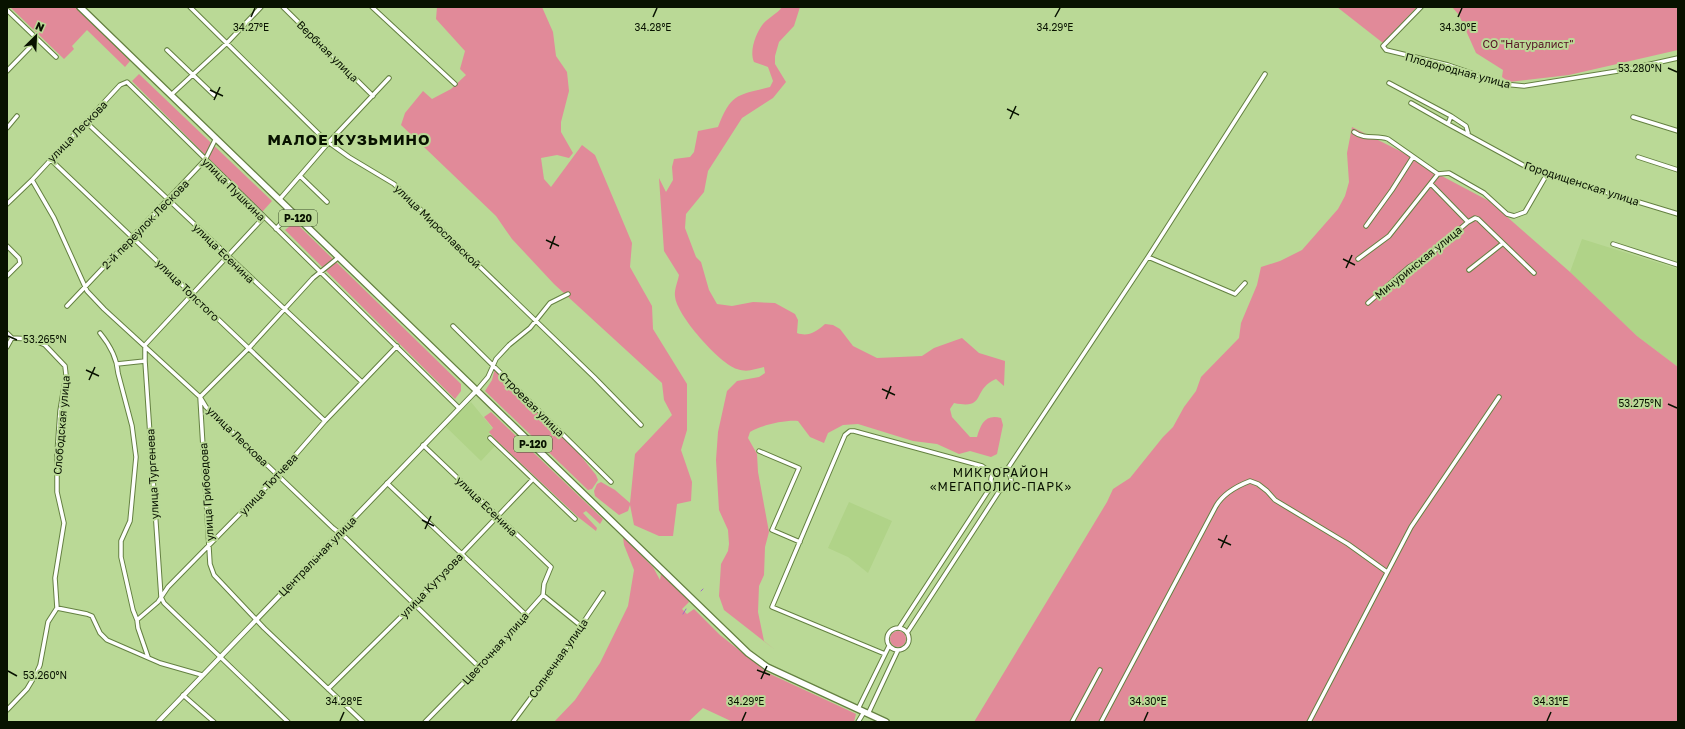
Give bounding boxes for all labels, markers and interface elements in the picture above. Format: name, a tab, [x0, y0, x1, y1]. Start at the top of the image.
north arrow	[16, 16, 56, 56]
street label: Вербная улица	[295, 18, 361, 84]
text: N	[34, 19, 47, 34]
text: 34.27°E	[233, 21, 269, 33]
text: 34.28°E	[635, 21, 671, 33]
text: 34.29°E	[1037, 21, 1073, 33]
text: 34.30°E	[1440, 21, 1477, 33]
park label: СО "Натуралист"	[1482, 37, 1574, 50]
street label: Плодородная улица	[1404, 50, 1512, 90]
text: 53.280°N	[1618, 62, 1662, 74]
street label: улица Лескова	[44, 98, 110, 164]
district label: МАЛОЕ КУЗЬМИНО	[267, 130, 431, 148]
street label: улица Пушкина	[200, 155, 268, 223]
street label: Городищенская улица	[1523, 158, 1641, 208]
street label: 2-й переулок Лескова	[99, 177, 191, 271]
street label: улица Мирославской	[392, 181, 484, 271]
road number: Р-120	[279, 210, 317, 226]
street label: улица Есенина	[191, 220, 257, 286]
street label: Мичуринская улица	[1372, 223, 1464, 301]
street label: улица Толстого	[154, 256, 223, 324]
text: 53.265°N	[23, 333, 67, 345]
street label: Строевая улица	[497, 369, 567, 439]
street label: Слободская улица	[50, 375, 72, 475]
text: 53.275°N	[1618, 397, 1662, 409]
street label: улица Лескова	[205, 403, 271, 469]
street label: улица Тургенева	[143, 428, 161, 520]
road number: Р-120	[514, 436, 552, 452]
street label: улица Грибоедова	[196, 442, 216, 542]
street label: улица Тютчева	[236, 450, 300, 518]
district label: МИКРОРАЙОН «МЕГАПОЛИС-ПАРК»	[930, 465, 1072, 494]
street label: улица Есенина	[454, 473, 520, 539]
street label: Центральная улица	[275, 513, 359, 599]
street label: улица Кутузова	[397, 550, 465, 620]
street label: Цветочная улица	[459, 609, 531, 687]
street label: Солнечная улица	[526, 616, 590, 700]
text: 53.260°N	[23, 669, 67, 681]
text: 34.28°E	[326, 695, 362, 707]
text: 34.29°E	[728, 695, 764, 707]
text: 34.30°E	[1130, 695, 1167, 707]
text: 34.31°E	[1534, 695, 1568, 707]

